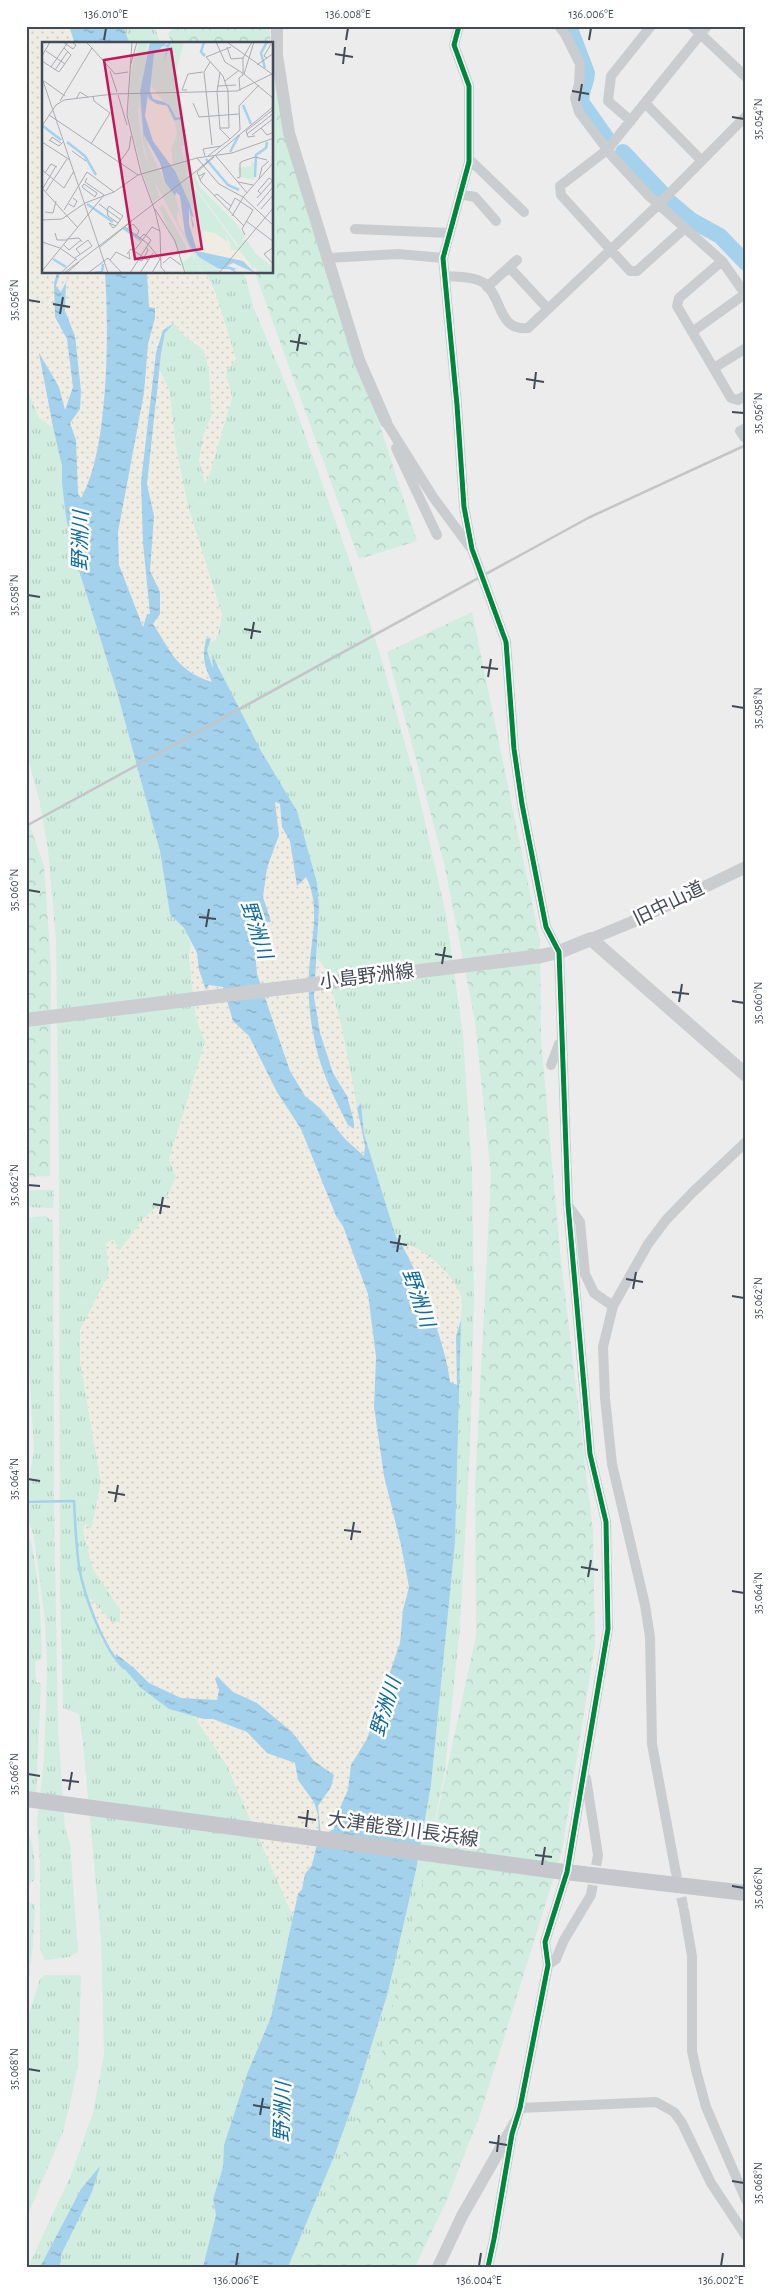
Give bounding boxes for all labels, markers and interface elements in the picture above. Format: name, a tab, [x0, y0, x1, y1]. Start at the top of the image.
text: 136.010°E	[84, 8, 128, 20]
text: 136.008°E	[325, 8, 371, 20]
text: 136.006°E	[568, 8, 614, 20]
inset map	[42, 42, 274, 274]
text: 35.054°N	[752, 98, 764, 140]
text: 35.056°N	[8, 279, 20, 321]
text: 35.056°N	[752, 392, 764, 434]
water label: 野洲川	[69, 509, 92, 571]
text: 35.058°N	[8, 574, 20, 616]
text: 35.058°N	[752, 687, 764, 729]
text: 35.060°N	[8, 869, 20, 911]
street label: 旧中山道	[630, 878, 707, 929]
water label: 野洲川	[237, 898, 276, 964]
street label: 小島野洲線	[319, 961, 415, 992]
text: 35.060°N	[752, 982, 764, 1024]
text: 35.062°N	[8, 1164, 20, 1206]
water label: 野洲川	[399, 1266, 439, 1332]
text: 35.062°N	[752, 1277, 764, 1319]
text: 35.064°N	[8, 1458, 20, 1500]
text: 35.064°N	[752, 1572, 764, 1614]
water label: 野洲川	[367, 1673, 405, 1739]
text: 35.066°N	[8, 1753, 20, 1795]
street label: 大津能登川長浜線	[326, 1809, 480, 1850]
text: 35.066°N	[752, 1867, 764, 1909]
text: 35.068°N	[8, 2048, 20, 2090]
water label: 野洲川	[271, 2080, 294, 2142]
text: 35.068°N	[752, 2162, 764, 2204]
text: 136.006°E	[213, 2274, 259, 2286]
text: 136.004°E	[456, 2274, 502, 2286]
text: 136.002°E	[699, 2274, 744, 2286]

